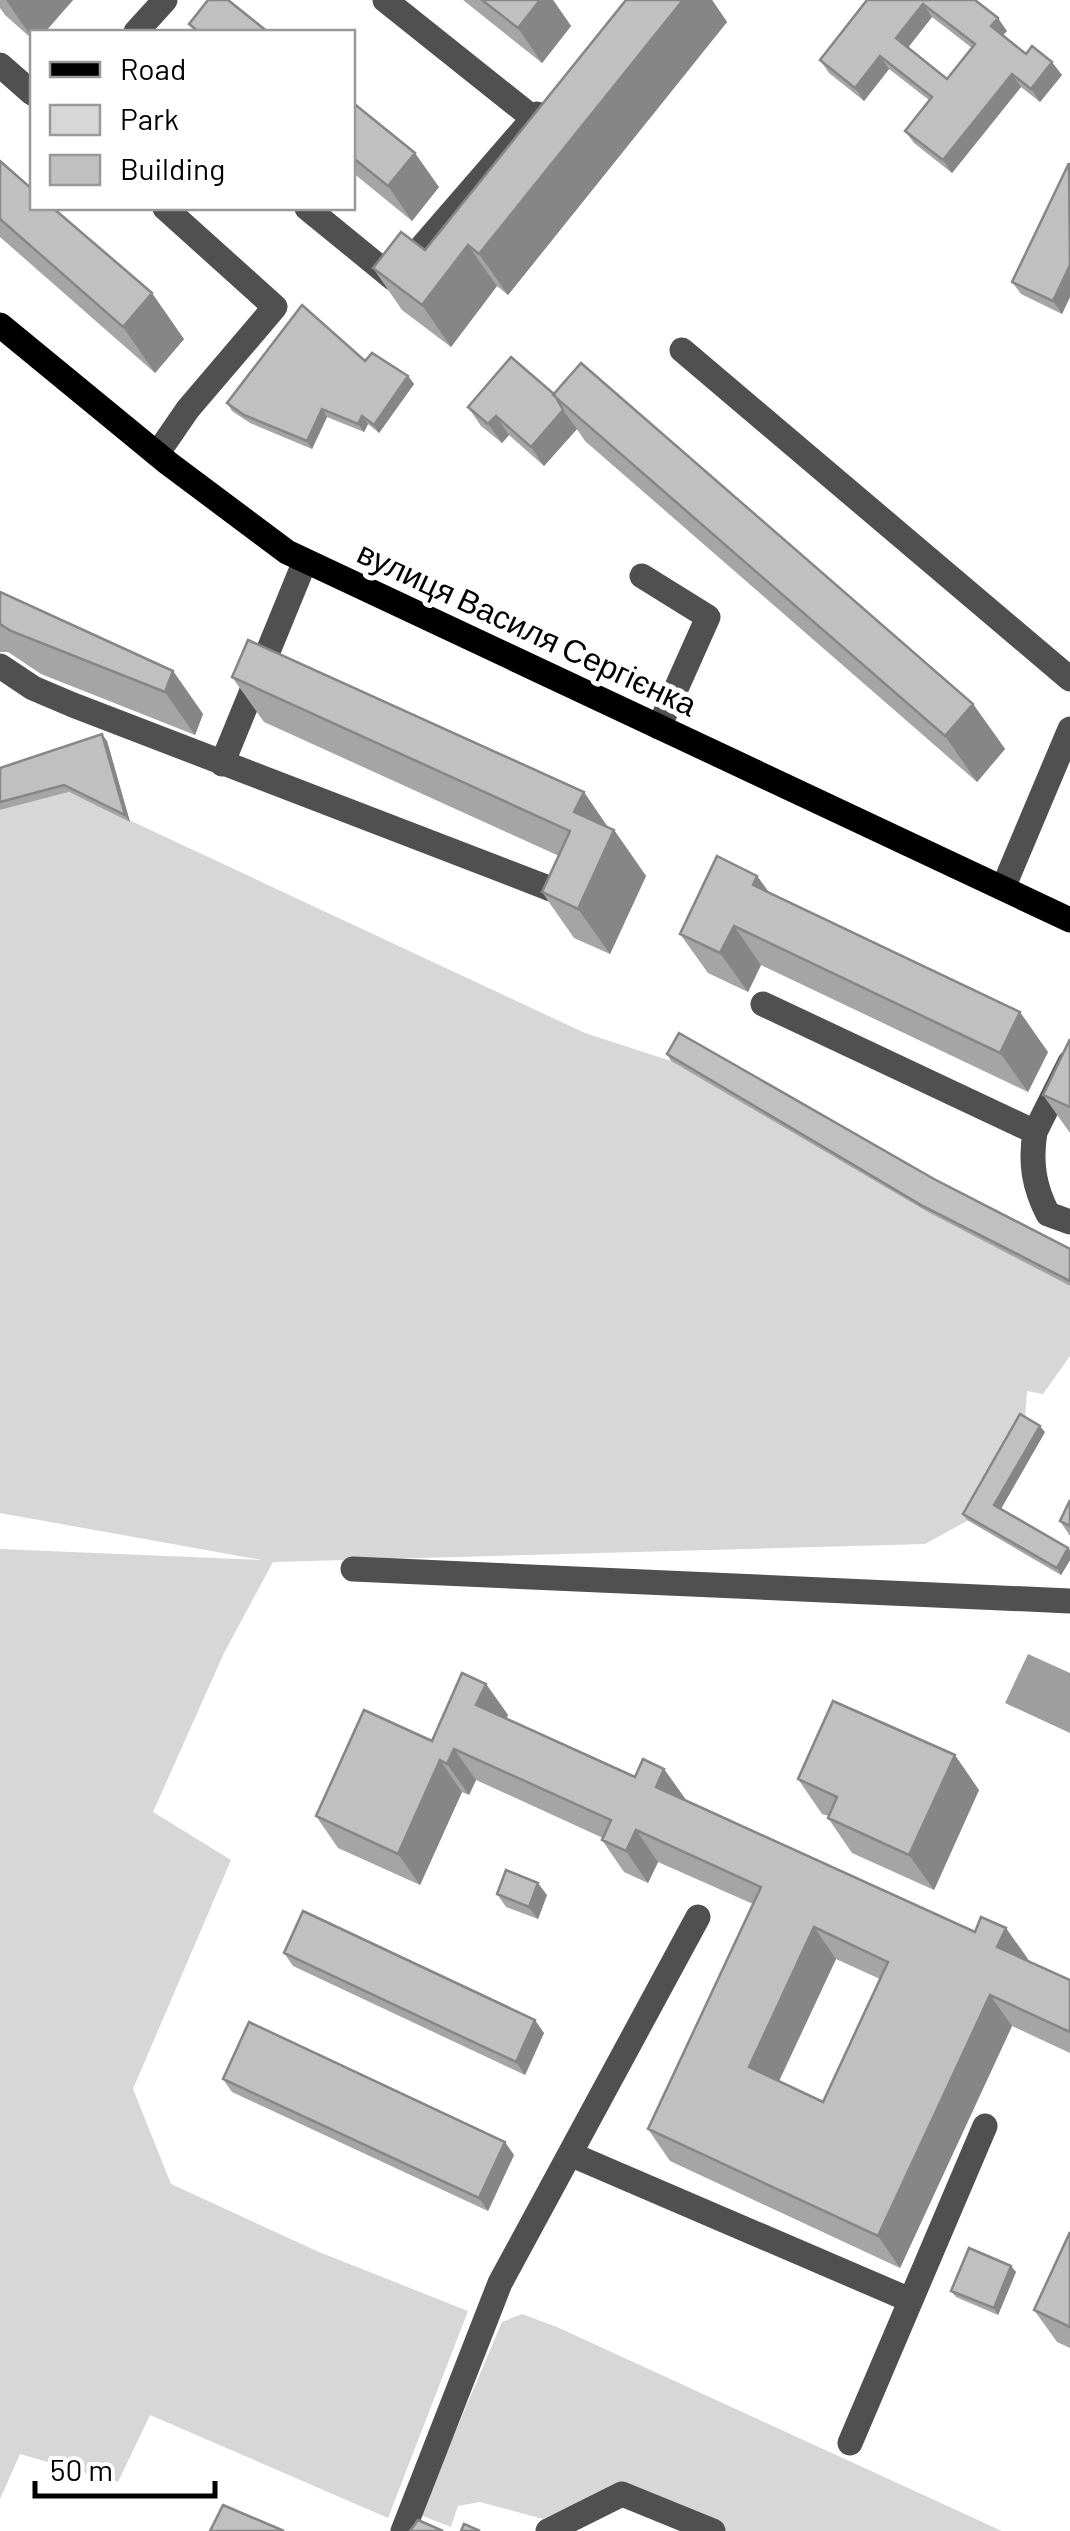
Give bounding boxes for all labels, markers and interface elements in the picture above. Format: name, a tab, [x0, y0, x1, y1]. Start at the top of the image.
legend	[30, 30, 355, 210]
text: Road	[120, 50, 186, 86]
text: Park	[120, 100, 179, 136]
text: Building	[120, 150, 225, 186]
street label: вулиця Василя Сергієнка	[352, 532, 704, 723]
scale bar	[35, 2436, 215, 2498]
text: 50 m	[50, 2451, 113, 2487]

